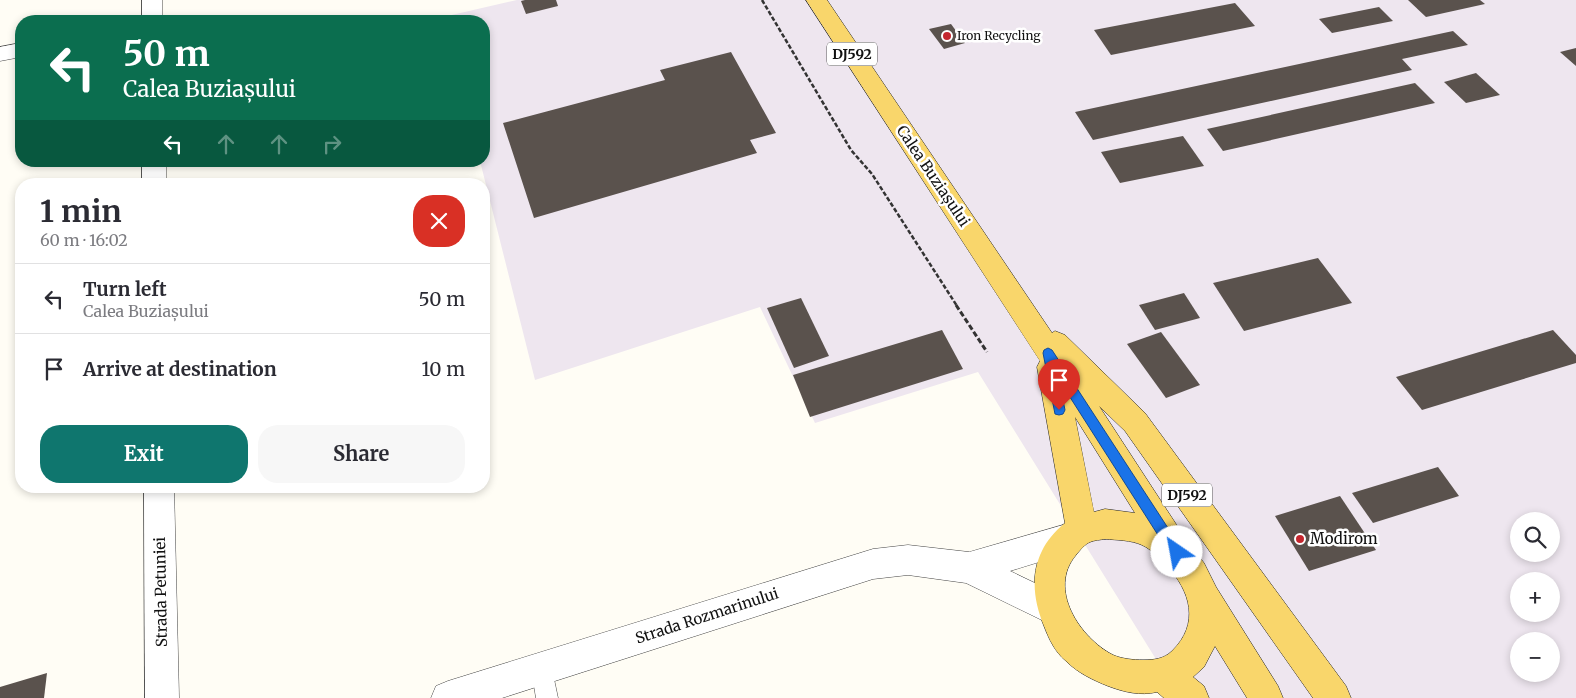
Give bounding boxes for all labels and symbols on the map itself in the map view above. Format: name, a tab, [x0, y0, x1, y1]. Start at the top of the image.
place label: Iron Recycling	[957, 28, 1041, 43]
marker: Iron Recycling	[941, 30, 953, 42]
road number: DJ592	[827, 42, 877, 66]
street label: Calea Buziașului	[892, 122, 974, 231]
pin	[1038, 359, 1080, 410]
road number: DJ592	[1162, 484, 1212, 506]
position arrow	[1150, 525, 1202, 577]
place label: Modirom	[1310, 529, 1378, 548]
marker: Modirom	[1294, 533, 1306, 545]
street label: Strada Petuniei	[150, 537, 171, 647]
street label: Strada Rozmarinului	[633, 583, 781, 648]

